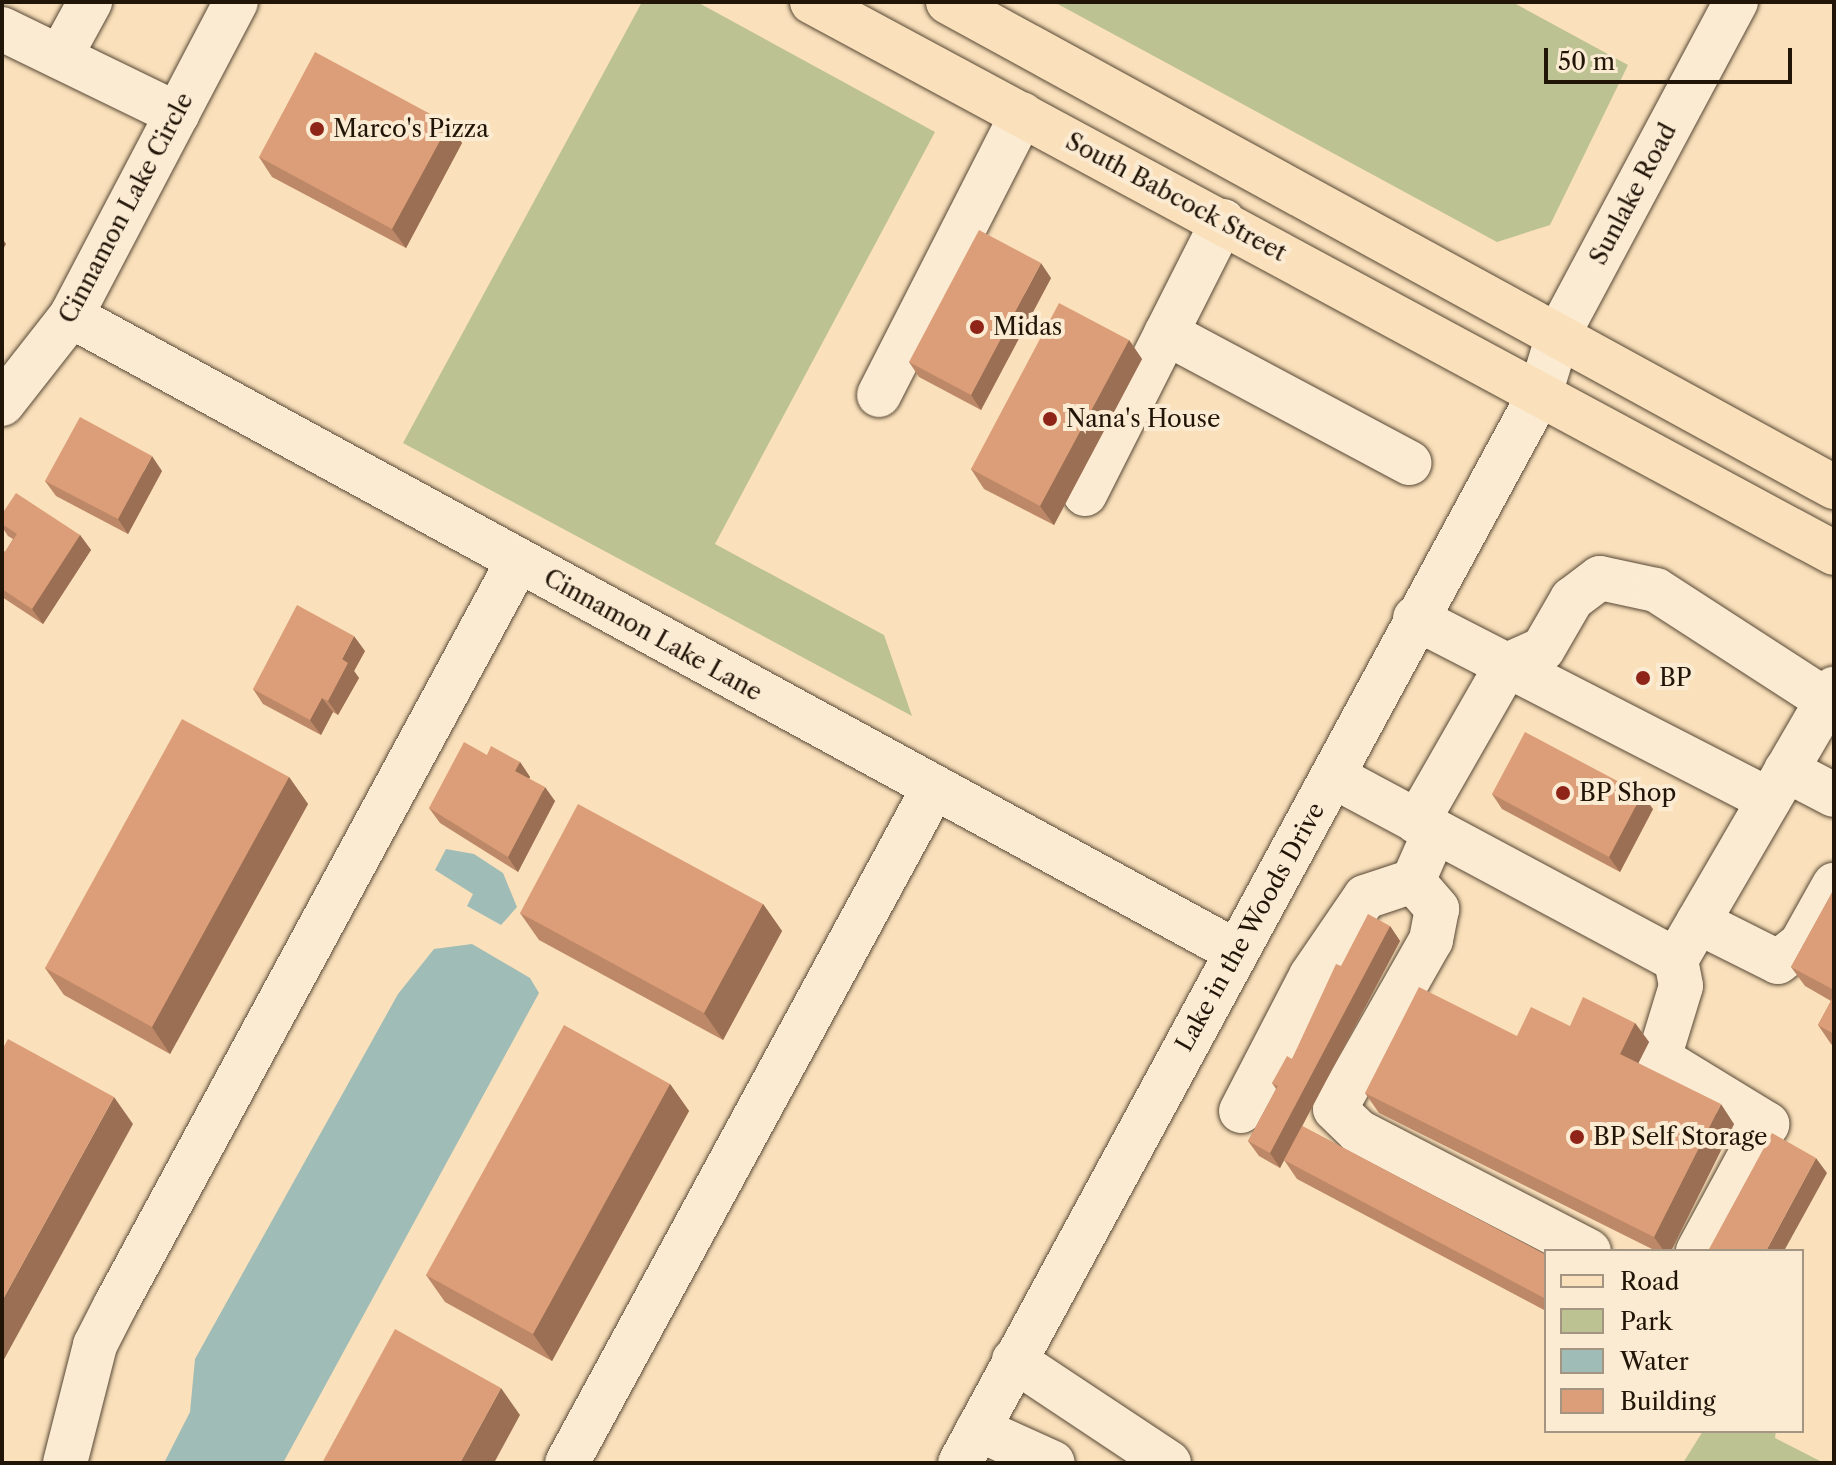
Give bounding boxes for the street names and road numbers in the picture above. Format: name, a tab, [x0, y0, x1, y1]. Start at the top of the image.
street label: Cinnamon Lake Circle	[53, 88, 199, 328]
street label: Sunlake Road	[1584, 118, 1682, 270]
street label: South Babcock Street	[1061, 127, 1291, 267]
street label: Cinnamon Lake Lane	[539, 563, 767, 707]
street label: Lake in the Woods Drive	[1169, 797, 1331, 1057]

